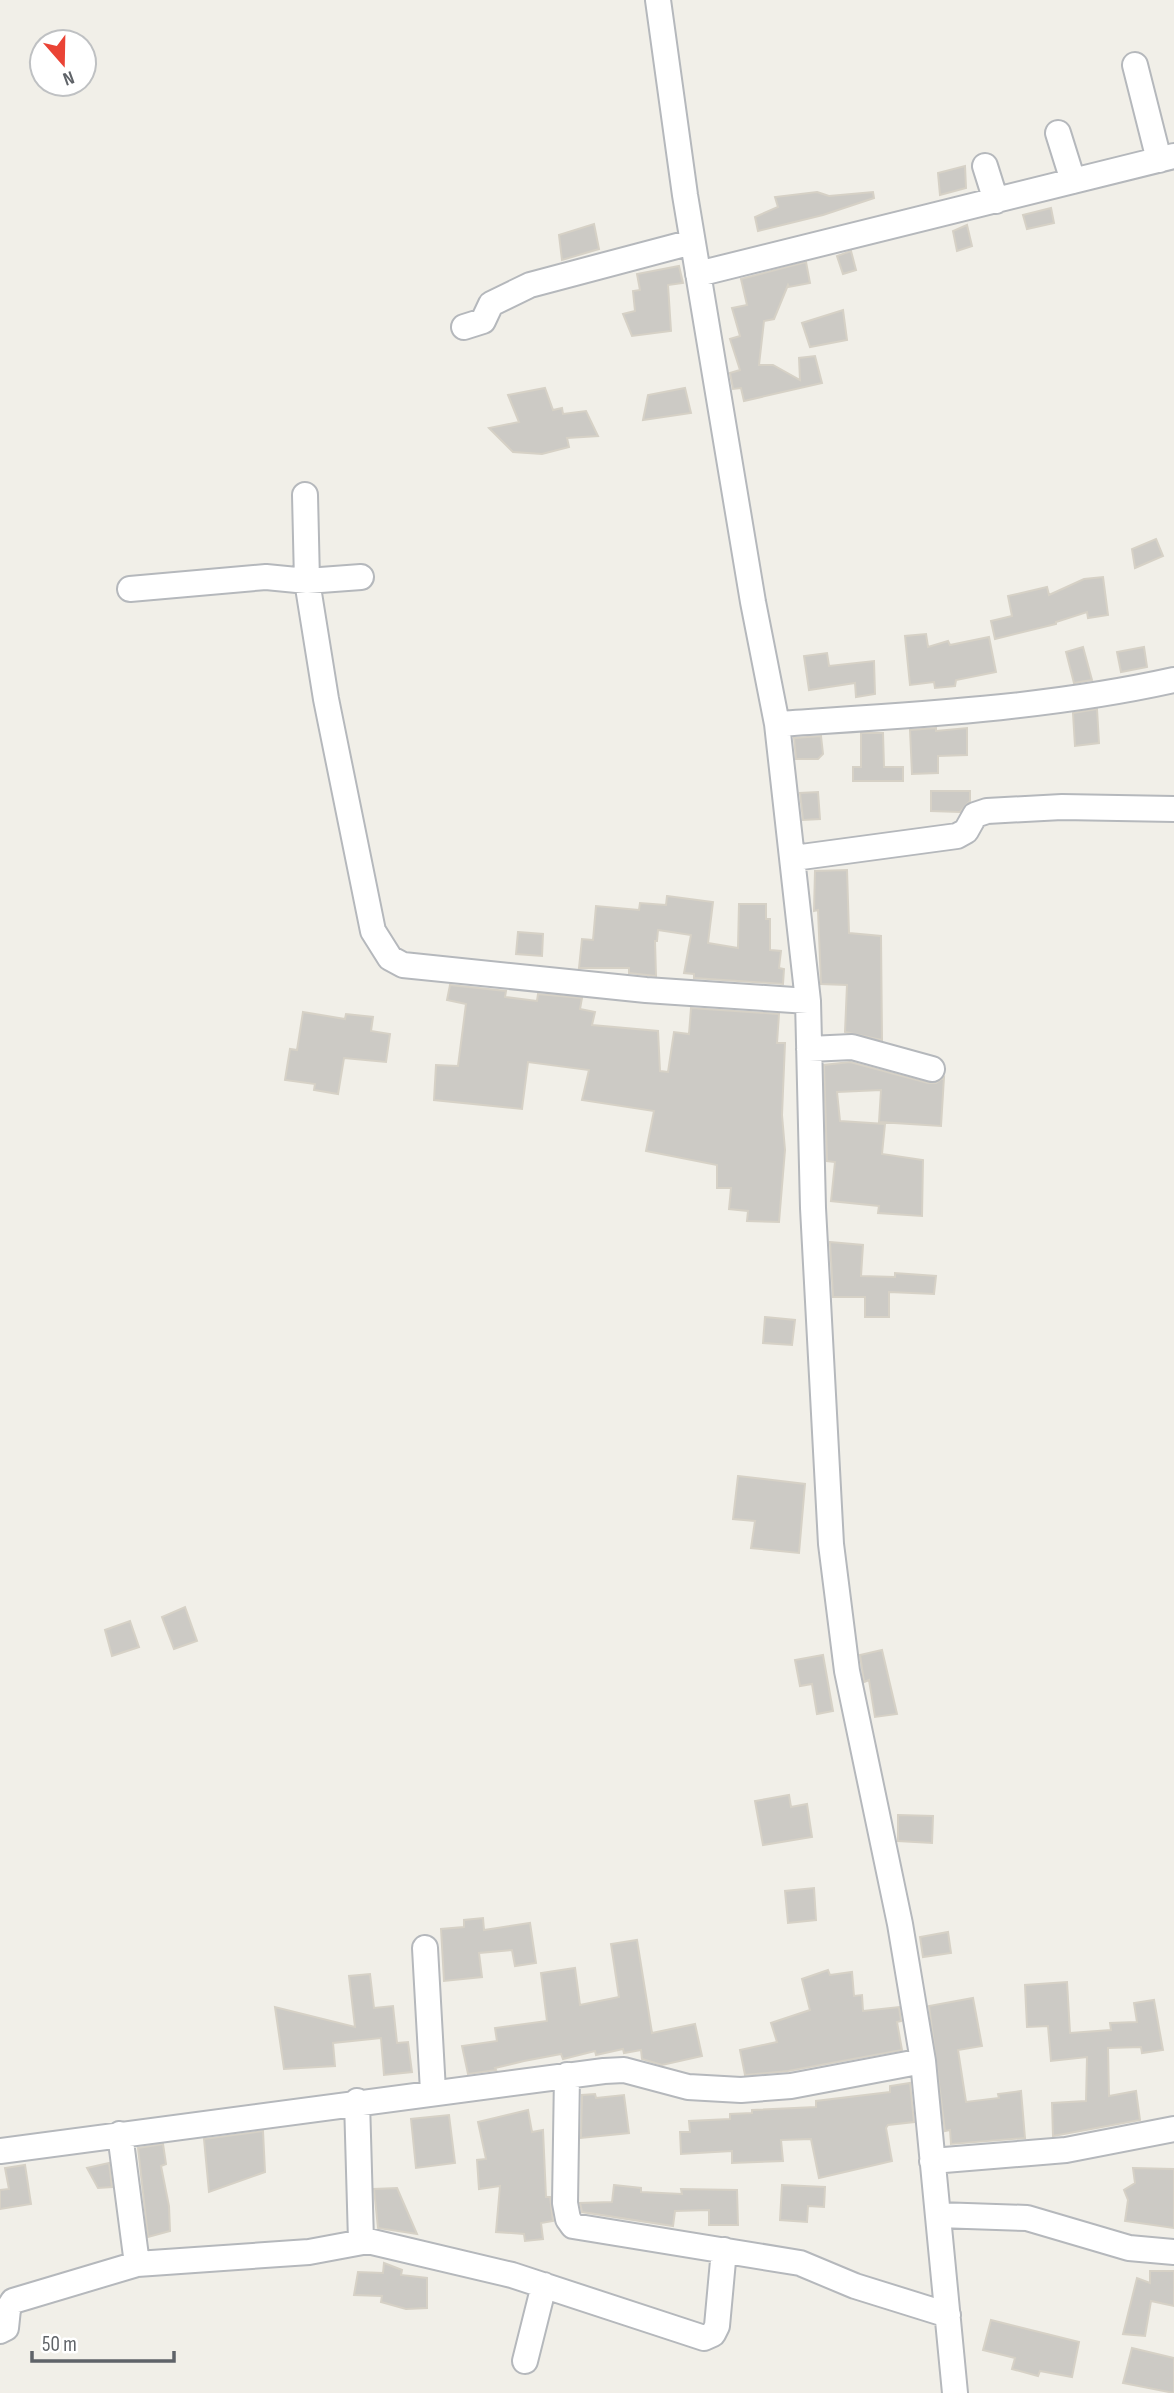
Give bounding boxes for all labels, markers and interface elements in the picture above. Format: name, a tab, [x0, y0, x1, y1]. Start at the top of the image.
north arrow	[28, 28, 98, 98]
text: N	[60, 65, 77, 90]
scale bar	[32, 2320, 173, 2364]
text: 50 m	[42, 2332, 77, 2357]

